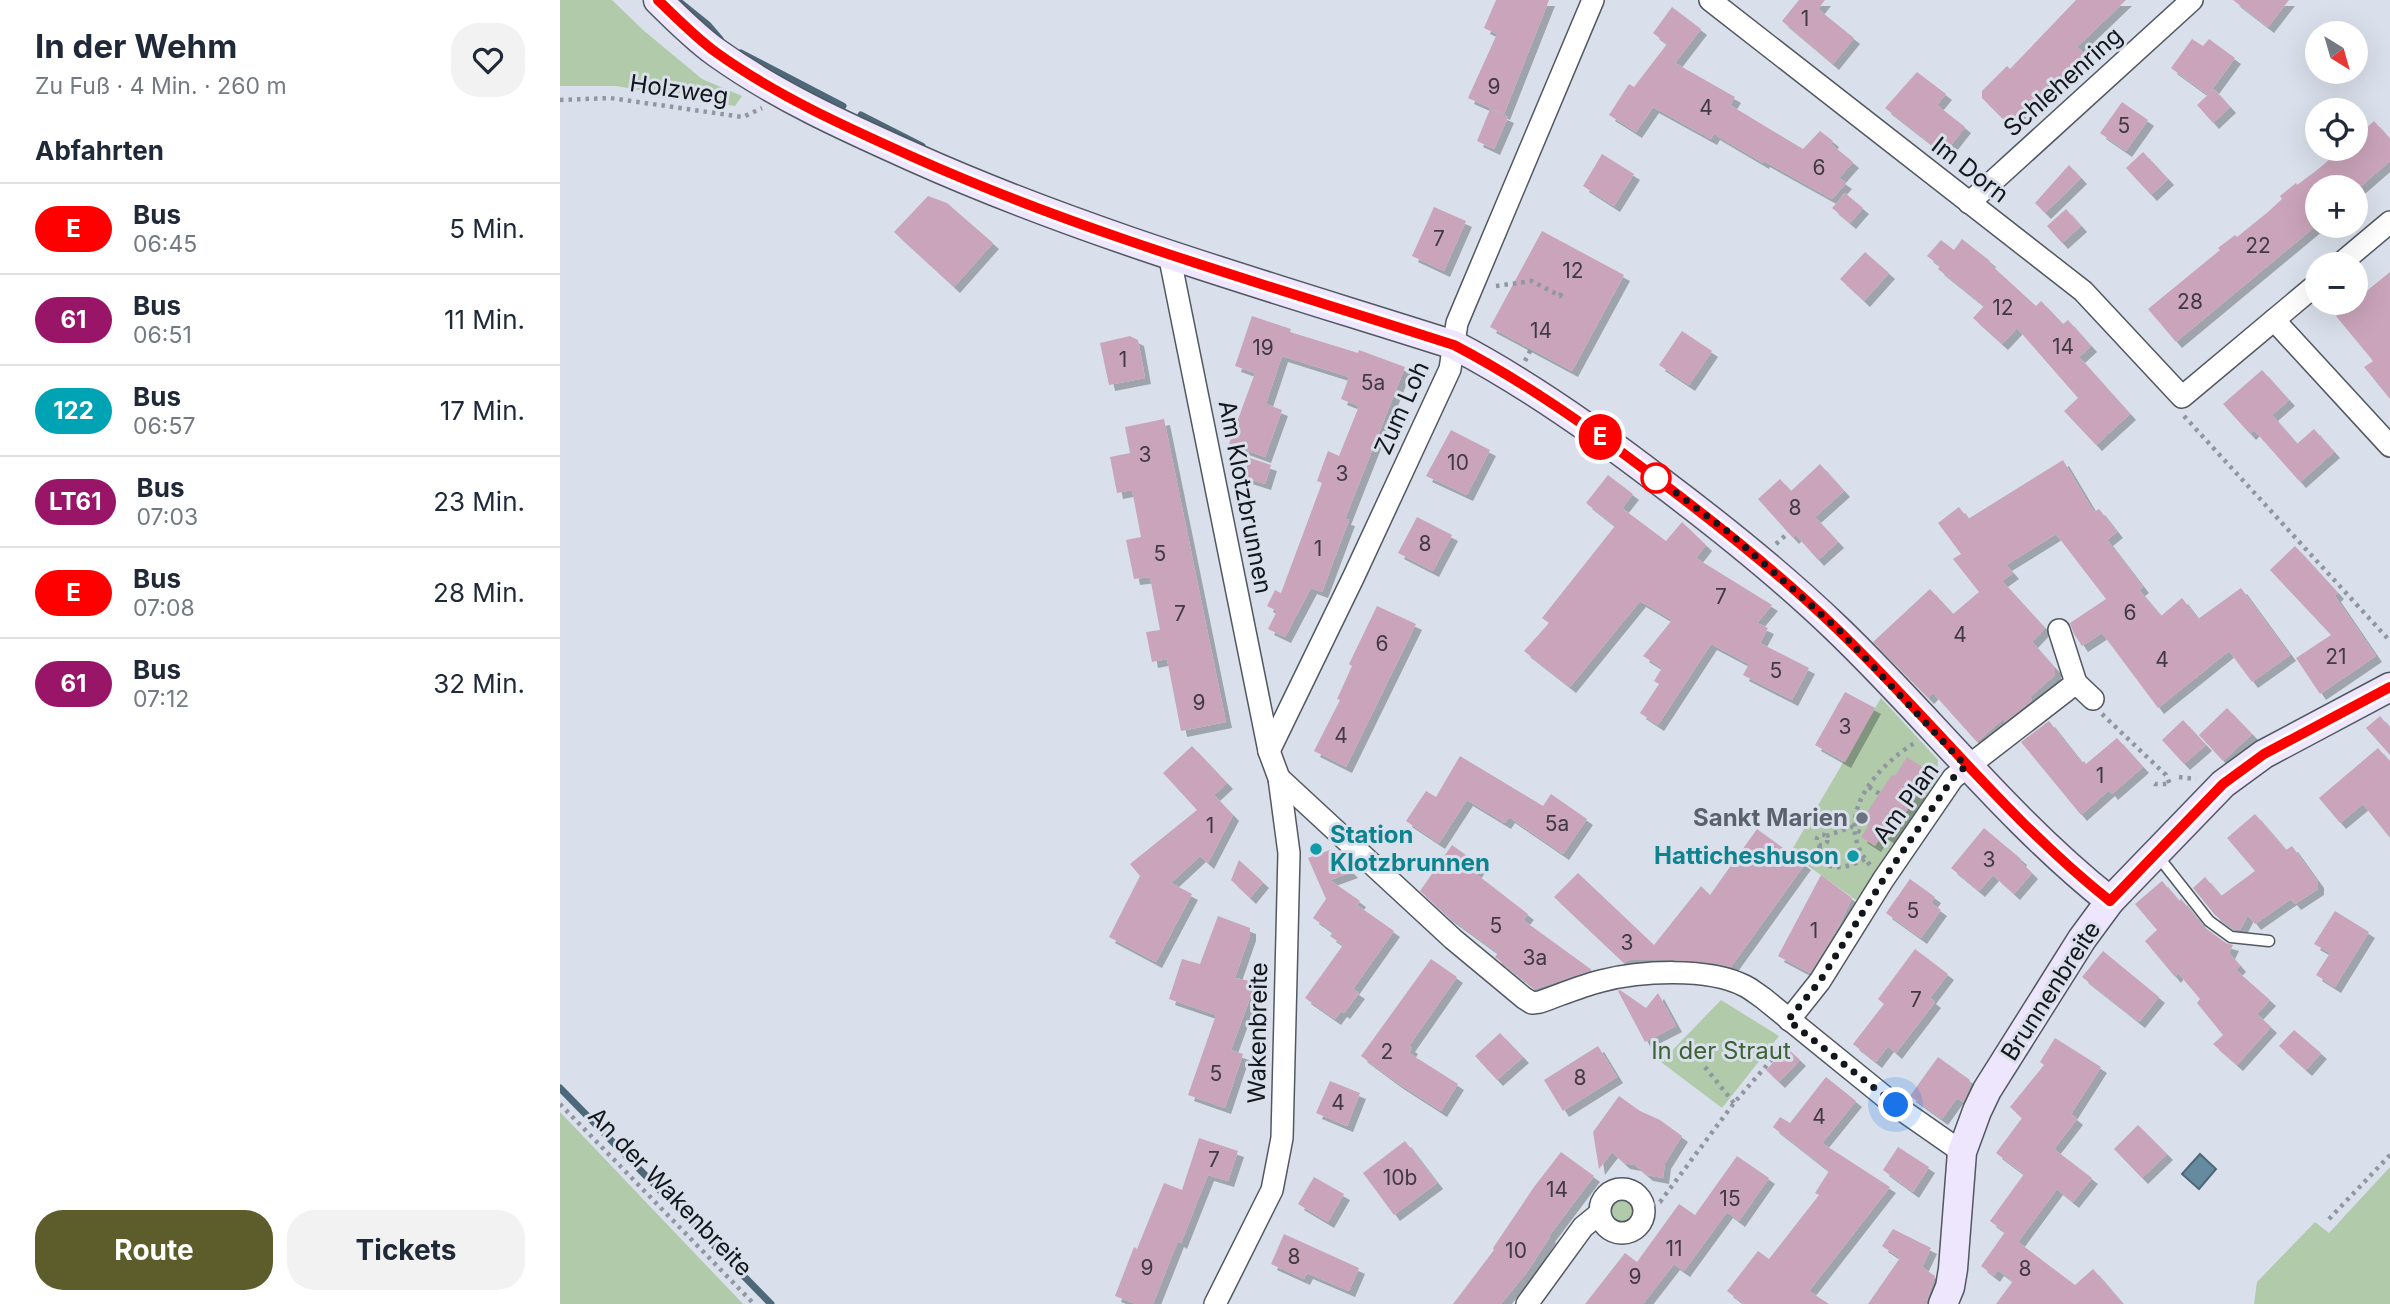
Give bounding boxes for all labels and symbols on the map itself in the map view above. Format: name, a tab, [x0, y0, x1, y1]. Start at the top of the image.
house number: 1	[1801, 6, 1809, 31]
street label: Schlehenring	[1997, 21, 2128, 142]
north arrow	[2305, 21, 2368, 84]
street label: Holzweg	[628, 68, 730, 111]
house number: 9	[1487, 74, 1501, 99]
house number: 4	[1699, 95, 1713, 120]
house number: 5	[2118, 113, 2130, 138]
street label: Im Dorn	[1926, 131, 2015, 209]
house number: 6	[1812, 155, 1826, 180]
house number: 7	[1433, 226, 1445, 251]
house number: 22	[2245, 233, 2271, 258]
house number: 12	[1562, 258, 1584, 283]
house number: 28	[2177, 289, 2203, 314]
house number: 12	[1992, 295, 2014, 320]
house number: 14	[1530, 318, 1552, 343]
house number: 14	[2052, 334, 2074, 359]
house number: 19	[1252, 335, 1274, 360]
house number: 1	[1119, 347, 1127, 372]
street label: Zum Loh	[1368, 357, 1435, 459]
house number: 5a	[1361, 370, 1385, 395]
street label: Am Klotzbrunnen	[1213, 398, 1278, 596]
line badge: E	[1577, 414, 1623, 460]
house number: 3	[1139, 442, 1151, 467]
house number: 10	[1447, 450, 1469, 475]
house number: 3	[1336, 461, 1348, 486]
unlabelled marker	[1641, 463, 1671, 493]
house number: 8	[1789, 495, 1802, 520]
house number: 8	[1419, 531, 1432, 556]
house number: 1	[1314, 536, 1322, 561]
house number: 5	[1154, 541, 1166, 566]
house number: 7	[1715, 584, 1727, 609]
house number: 6	[2123, 600, 2137, 625]
house number: 7	[1174, 601, 1186, 626]
house number: 4	[1953, 622, 1967, 647]
house number: 6	[1375, 631, 1389, 656]
house number: 21	[2325, 644, 2347, 669]
house number: 4	[2155, 647, 2169, 672]
house number: 5	[1770, 658, 1782, 683]
house number: 9	[1192, 690, 1206, 715]
house number: 3	[1839, 714, 1851, 739]
house number: 4	[1334, 723, 1348, 748]
street label: Am Plan	[1866, 757, 1945, 849]
house number: 1	[2096, 763, 2104, 788]
place label: Sankt Marien	[1693, 803, 1848, 832]
marker: Sankt Marien	[1854, 810, 1870, 826]
house number: 5a	[1545, 811, 1569, 836]
house number: 1	[1206, 813, 1214, 838]
place label: Station Klotzbrunnen	[1330, 820, 1490, 877]
marker: Station Klotzbrunnen	[1308, 841, 1324, 857]
place label: Hatticheshuson	[1654, 841, 1839, 870]
house number: 3	[1983, 847, 1995, 872]
marker: Hatticheshuson	[1845, 848, 1861, 864]
house number: 5	[1907, 898, 1919, 923]
house number: 5	[1490, 913, 1502, 938]
street label: Brunnenbreite	[1995, 916, 2106, 1066]
house number: 1	[1810, 918, 1818, 943]
house number: 3	[1621, 930, 1633, 955]
house number: 3a	[1523, 945, 1547, 970]
street label: Wakenbreite	[1242, 962, 1273, 1104]
house number: 7	[1910, 987, 1922, 1012]
park label: In der Straut	[1651, 1036, 1791, 1065]
house number: 2	[1381, 1039, 1393, 1064]
house number: 5	[1210, 1061, 1222, 1086]
house number: 8	[1574, 1065, 1587, 1090]
your location	[1878, 1087, 1913, 1122]
house number: 4	[1331, 1090, 1345, 1115]
street label: An der Wakenbreite	[582, 1101, 758, 1282]
house number: 4	[1812, 1104, 1826, 1129]
house number: 7	[1208, 1147, 1220, 1172]
house number: 10b	[1383, 1165, 1417, 1190]
house number: 14	[1546, 1177, 1568, 1202]
house number: 15	[1719, 1186, 1741, 1211]
house number: 11	[1665, 1236, 1683, 1261]
house number: 10	[1505, 1238, 1527, 1263]
house number: 8	[1288, 1244, 1301, 1269]
house number: 9	[1140, 1255, 1154, 1280]
house number: 8	[2019, 1256, 2032, 1281]
house number: 9	[1628, 1264, 1642, 1289]

